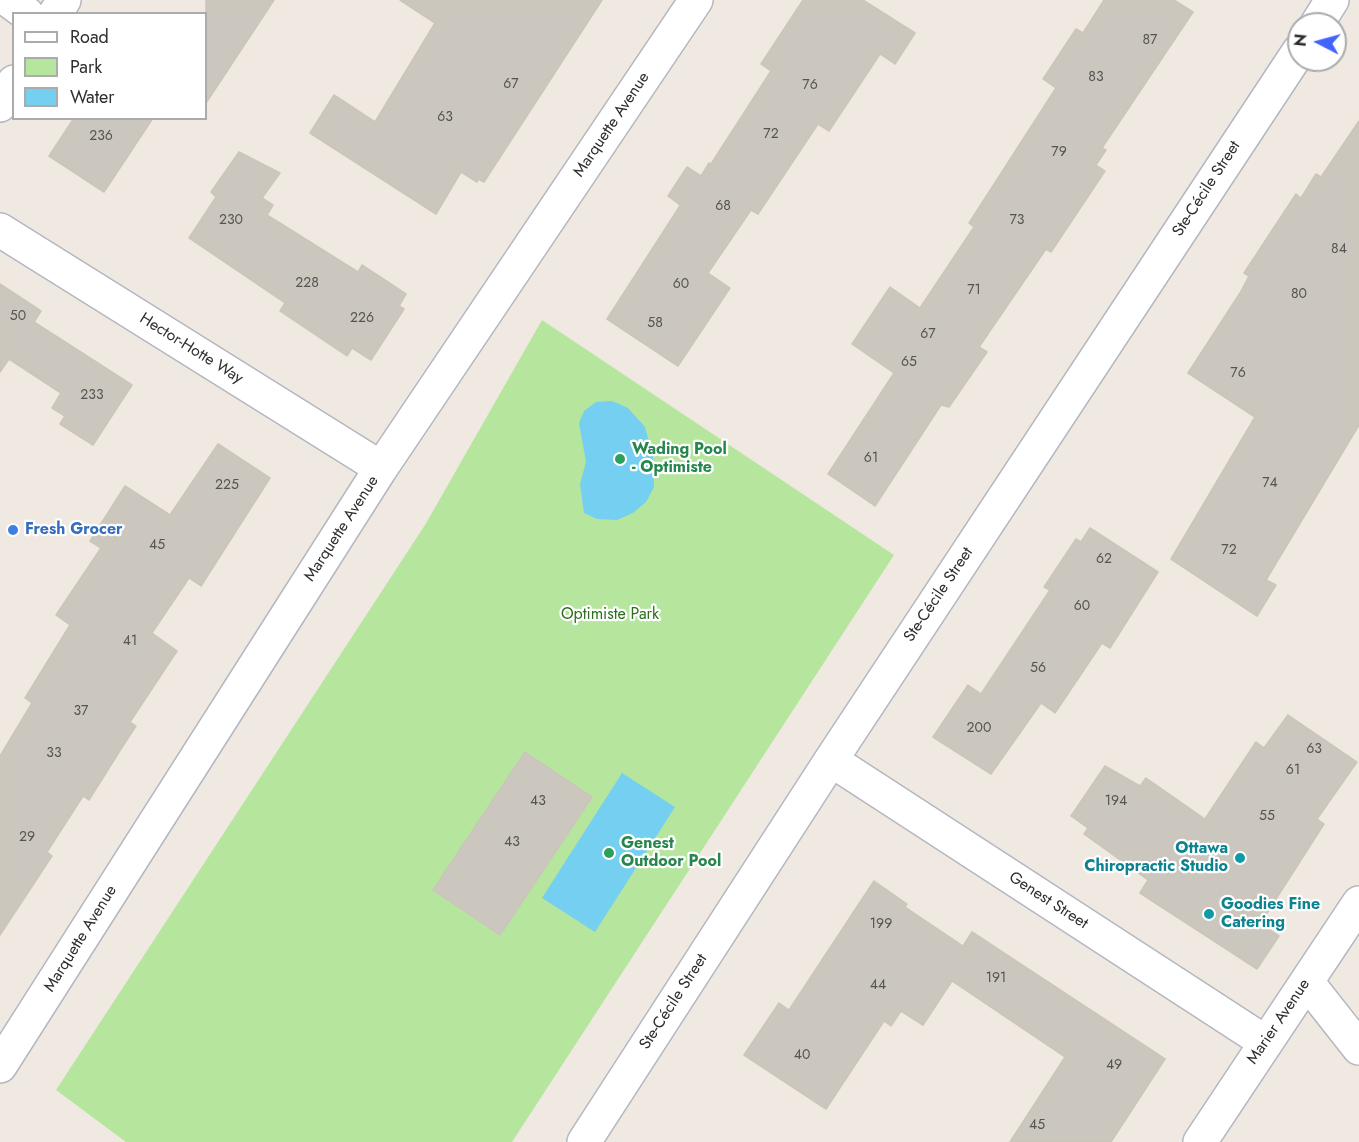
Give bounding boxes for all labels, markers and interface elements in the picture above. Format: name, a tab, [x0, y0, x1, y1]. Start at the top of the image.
legend	[12, 12, 207, 120]
north arrow	[1287, 12, 1347, 72]
text: Road	[70, 24, 109, 50]
house number: 87	[1143, 33, 1157, 49]
text: N	[1288, 33, 1313, 48]
text: Park	[70, 54, 102, 80]
street label: Marquette Avenue	[570, 69, 654, 181]
house number: 83	[1088, 70, 1104, 86]
house number: 67	[503, 77, 519, 93]
house number: 76	[802, 78, 818, 94]
text: Water	[70, 84, 114, 110]
house number: 63	[437, 110, 453, 126]
house number: 72	[763, 127, 779, 143]
house number: 236	[89, 129, 113, 145]
street label: Ste-Cécile Street	[1169, 138, 1245, 240]
house number: 79	[1051, 145, 1067, 161]
house number: 68	[715, 199, 731, 215]
house number: 230	[219, 213, 243, 229]
house number: 73	[1010, 213, 1024, 229]
house number: 84	[1331, 242, 1347, 258]
house number: 228	[295, 276, 319, 292]
house number: 60	[673, 277, 689, 293]
house number: 71	[967, 283, 981, 299]
house number: 80	[1291, 287, 1307, 303]
house number: 50	[10, 309, 26, 325]
street label: Hector-Hotte Way	[136, 309, 246, 389]
house number: 226	[350, 311, 374, 327]
house number: 58	[647, 316, 663, 332]
house number: 67	[920, 327, 936, 343]
house number: 65	[901, 355, 917, 371]
house number: 76	[1230, 366, 1246, 382]
house number: 233	[80, 388, 104, 404]
place label: Wading Pool - Optimiste	[632, 440, 727, 478]
house number: 61	[864, 451, 878, 467]
marker: Wading Pool - Optimiste	[613, 452, 627, 466]
street label: Marquette Avenue	[301, 473, 383, 585]
house number: 74	[1262, 476, 1278, 492]
house number: 225	[215, 478, 239, 494]
place label: Fresh Grocer	[25, 520, 123, 540]
marker: Fresh Grocer	[6, 523, 20, 537]
house number: 45	[149, 538, 165, 554]
house number: 72	[1221, 543, 1237, 559]
street label: Ste-Cécile Street	[900, 544, 978, 646]
house number: 62	[1096, 552, 1112, 568]
house number: 60	[1074, 599, 1090, 615]
park label: Optimiste Park	[561, 605, 659, 625]
house number: 41	[123, 634, 137, 650]
house number: 56	[1030, 661, 1046, 677]
house number: 37	[74, 704, 88, 720]
house number: 200	[967, 721, 991, 737]
house number: 63	[1306, 742, 1322, 758]
house number: 33	[46, 746, 62, 762]
house number: 61	[1286, 763, 1300, 779]
house number: 43	[530, 794, 546, 810]
house number: 194	[1105, 794, 1127, 810]
house number: 55	[1259, 809, 1275, 825]
house number: 29	[19, 830, 35, 846]
place label: Genest Outdoor Pool	[621, 834, 721, 872]
house number: 43	[504, 835, 520, 851]
place label: Ottawa Chiropractic Studio	[1084, 839, 1228, 877]
marker: Genest Outdoor Pool	[602, 846, 616, 860]
marker: Ottawa Chiropractic Studio	[1233, 851, 1247, 865]
street label: Genest Street	[1005, 868, 1091, 934]
street label: Marquette Avenue	[40, 882, 122, 996]
place label: Goodies Fine Catering	[1221, 895, 1320, 933]
marker: Goodies Fine Catering	[1202, 907, 1216, 921]
house number: 199	[870, 917, 892, 933]
street label: Ste-Cécile Street	[636, 951, 712, 1053]
house number: 191	[986, 971, 1006, 987]
street label: Marier Avenue	[1243, 976, 1315, 1068]
house number: 44	[870, 978, 886, 994]
house number: 40	[794, 1048, 810, 1064]
house number: 49	[1106, 1058, 1122, 1074]
house number: 45	[1029, 1118, 1045, 1134]

